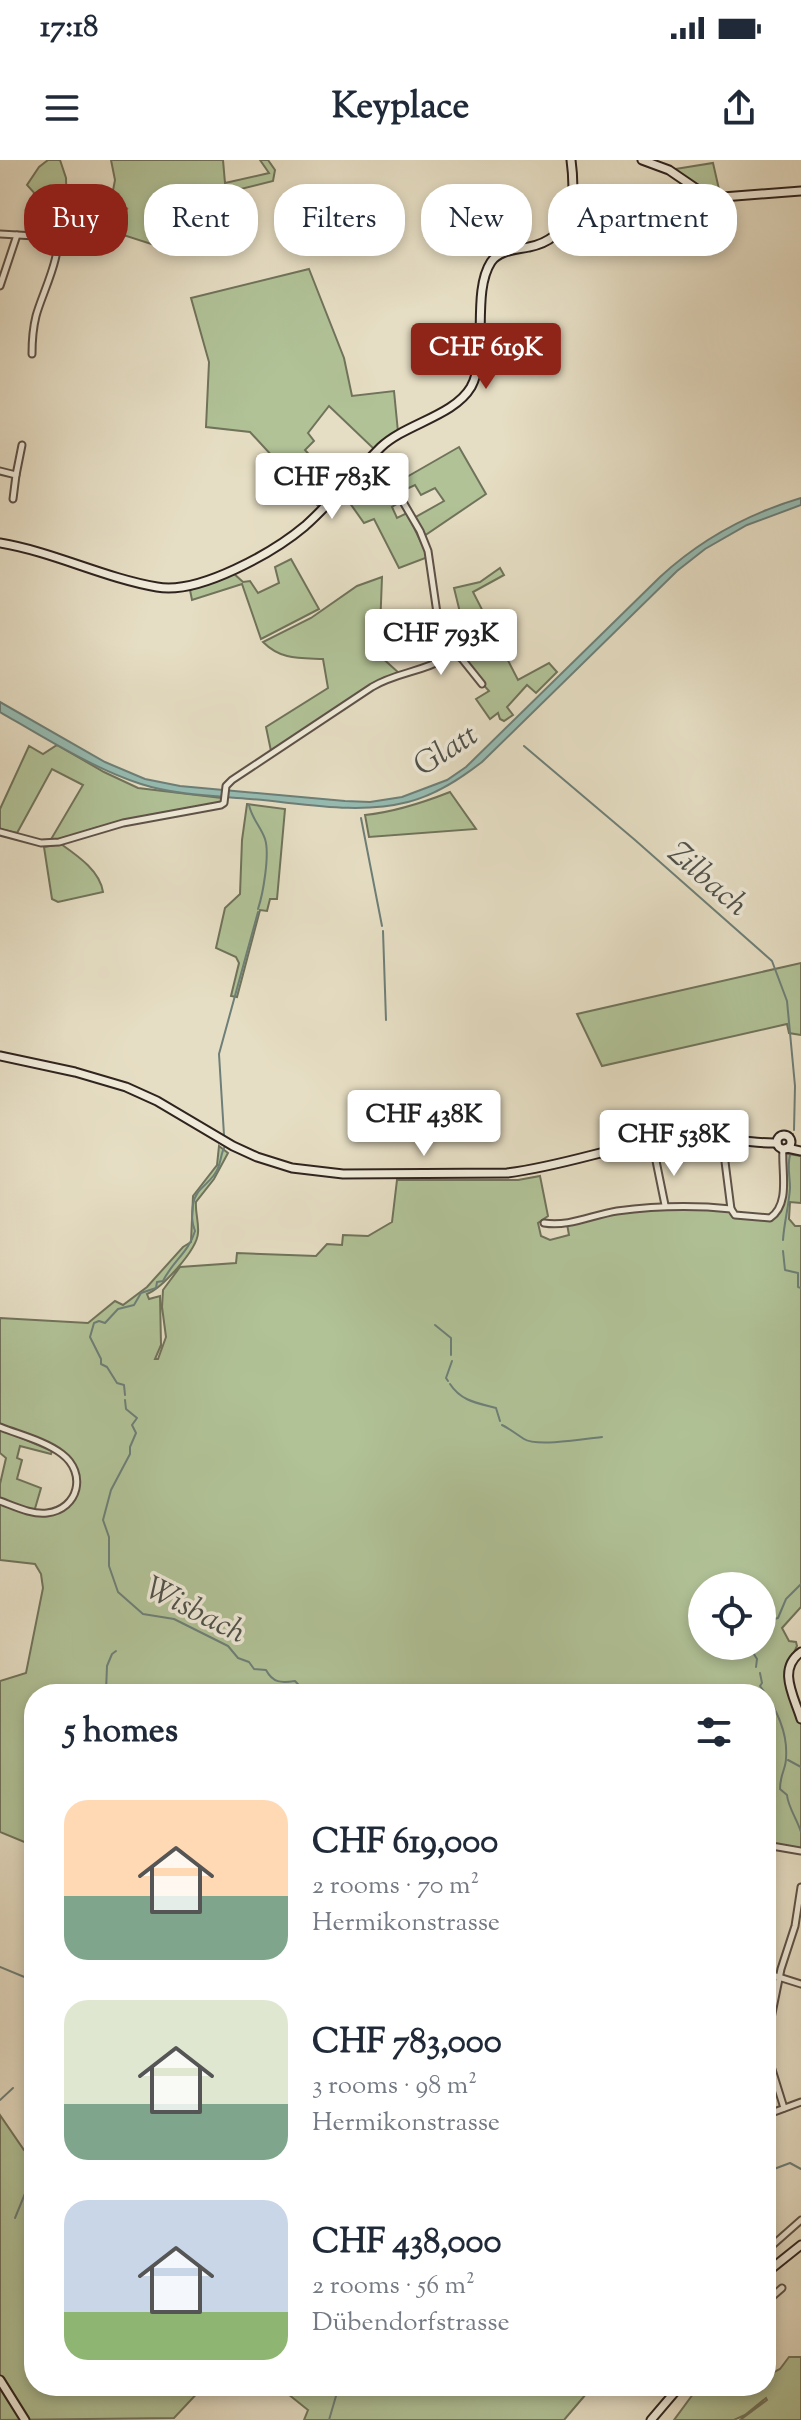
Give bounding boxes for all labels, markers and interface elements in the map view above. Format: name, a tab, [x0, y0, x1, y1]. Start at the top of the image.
text: 17:18	[40, 7, 98, 50]
text: Keyplace	[332, 82, 469, 134]
icon: menu	[40, 86, 84, 130]
icon: share	[717, 86, 761, 130]
chip: Buy	[24, 184, 128, 256]
chip: Rent	[144, 184, 258, 256]
chip: Filters	[274, 184, 405, 256]
chip: New	[421, 184, 532, 256]
chip: Apartment	[548, 184, 737, 256]
pin: CHF 619K	[403, 323, 569, 391]
text: CHF 619K	[429, 330, 543, 367]
pin: CHF 783K	[249, 453, 415, 521]
text: CHF 783K	[274, 460, 390, 497]
pin: CHF 793K	[358, 609, 524, 677]
text: CHF 793K	[383, 616, 499, 653]
water label: Glatt	[405, 714, 488, 789]
water label: Zilbach	[657, 832, 758, 929]
pin: CHF 438K	[341, 1090, 507, 1158]
text: CHF 438K	[366, 1097, 482, 1134]
pin: CHF 538K	[591, 1110, 757, 1178]
text: CHF 538K	[618, 1117, 730, 1154]
water label: Wisbach	[136, 1567, 254, 1657]
map controls	[688, 1572, 776, 1660]
button: locate	[688, 1572, 776, 1660]
text: 5 homes	[64, 1708, 178, 1757]
icon: filters	[692, 1710, 736, 1754]
text: CHF 619,000	[312, 1819, 498, 1868]
icon: home	[128, 1832, 224, 1928]
text: 2 rooms · 70 m²	[312, 1868, 479, 1905]
text: Hermikonstrasse	[312, 1905, 500, 1942]
text: CHF 783,000	[312, 2019, 502, 2068]
icon: home	[128, 2032, 224, 2128]
text: 3 rooms · 98 m²	[312, 2068, 477, 2105]
text: Hermikonstrasse	[312, 2105, 500, 2142]
text: CHF 438,000	[312, 2219, 501, 2268]
icon: home	[128, 2232, 224, 2328]
text: 2 rooms · 56 m²	[312, 2268, 475, 2305]
text: Dübendorfstrasse	[312, 2305, 510, 2342]

